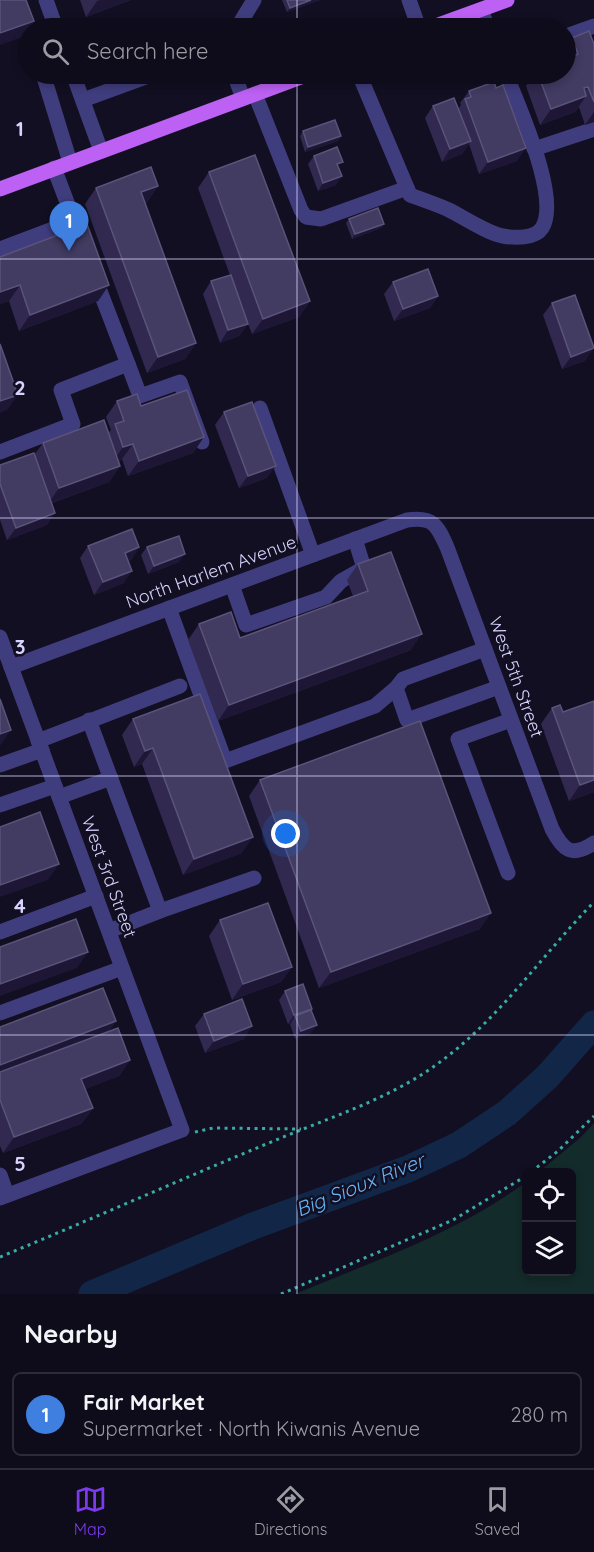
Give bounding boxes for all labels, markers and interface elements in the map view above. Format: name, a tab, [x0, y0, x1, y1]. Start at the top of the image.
search box	[18, 18, 576, 84]
icon: search	[39, 35, 72, 68]
text: Search here	[87, 37, 208, 65]
text: 1	[16, 116, 24, 141]
pin: 1	[50, 202, 88, 251]
text: 2	[14, 375, 26, 400]
street label: North Harlem Avenue	[122, 530, 299, 613]
street label: West 5th Street	[484, 613, 549, 740]
text: 3	[15, 634, 25, 659]
street label: West 3rd Street	[77, 813, 142, 941]
your location	[271, 819, 300, 848]
text: 4	[14, 893, 26, 918]
water label: Big Sioux River	[292, 1147, 430, 1222]
text: 5	[14, 1151, 26, 1176]
map controls	[522, 1168, 576, 1276]
button: locate	[522, 1168, 576, 1222]
button: layers	[522, 1222, 576, 1276]
text: Nearby	[24, 1317, 118, 1350]
text: Fair Market	[83, 1388, 205, 1416]
text: 1	[42, 1402, 49, 1427]
text: 280 m	[511, 1402, 568, 1427]
text: Supermarket · North Kiwanis Avenue	[83, 1416, 420, 1441]
tab: Map	[74, 1483, 107, 1539]
tab: Directions	[254, 1483, 327, 1539]
tab: Saved	[475, 1483, 520, 1539]

